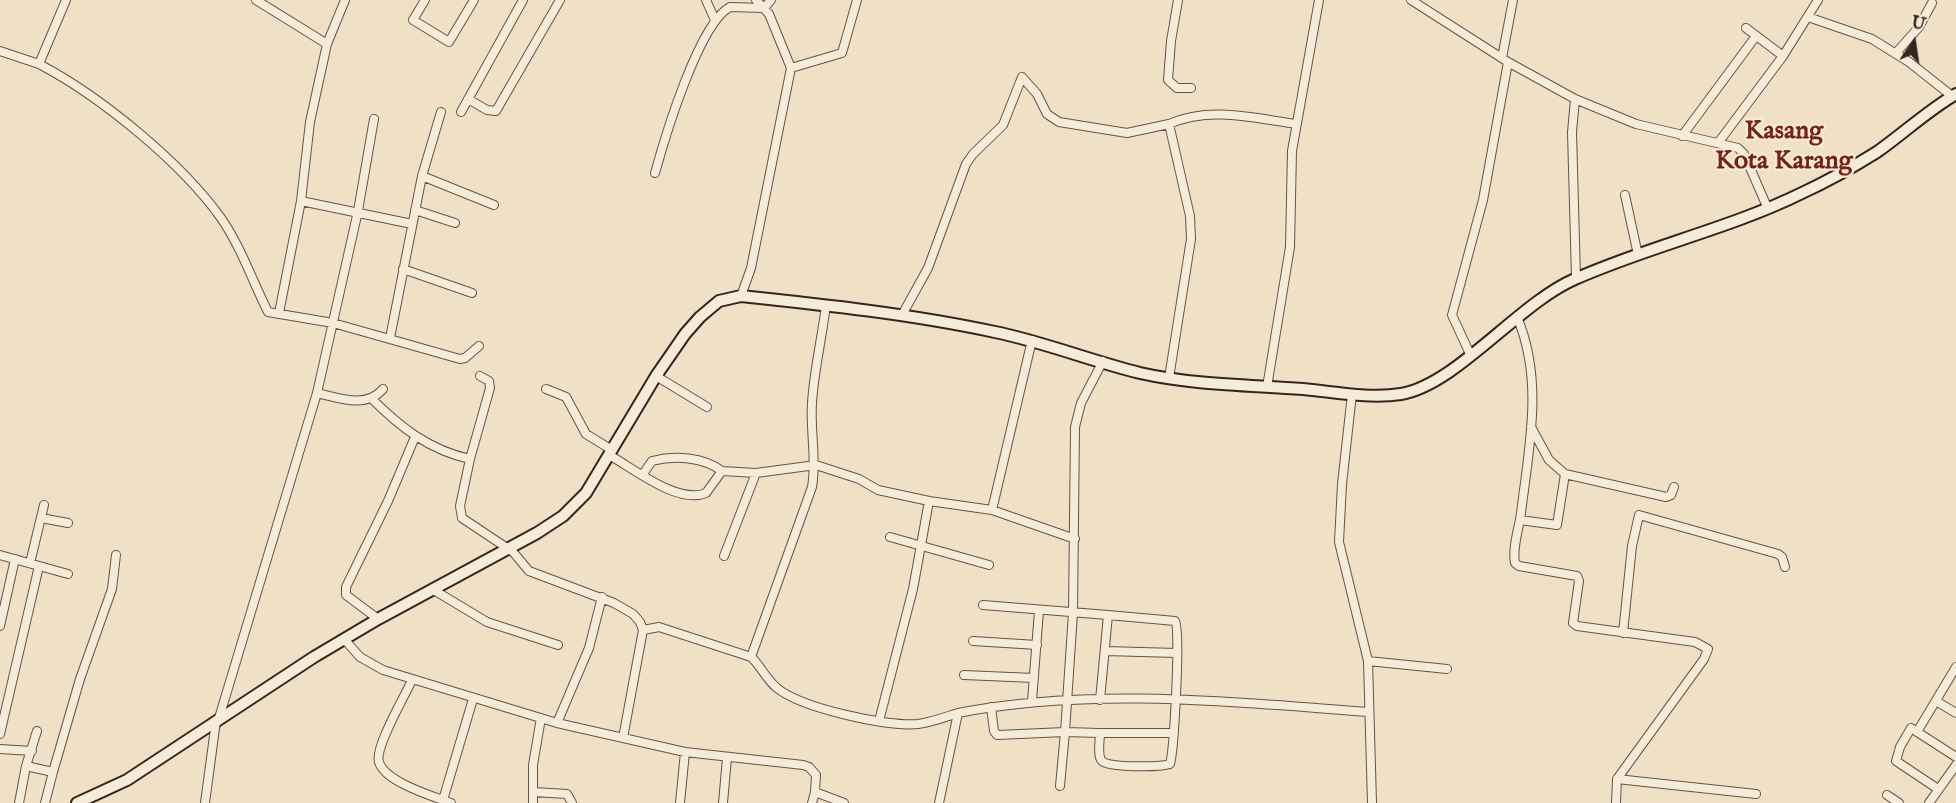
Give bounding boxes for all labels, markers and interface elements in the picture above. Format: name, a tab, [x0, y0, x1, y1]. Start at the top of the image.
north arrow	[1884, 12, 1944, 72]
text: U	[1909, 13, 1927, 36]
district label: Kasang Kota Karang	[1715, 117, 1853, 178]

